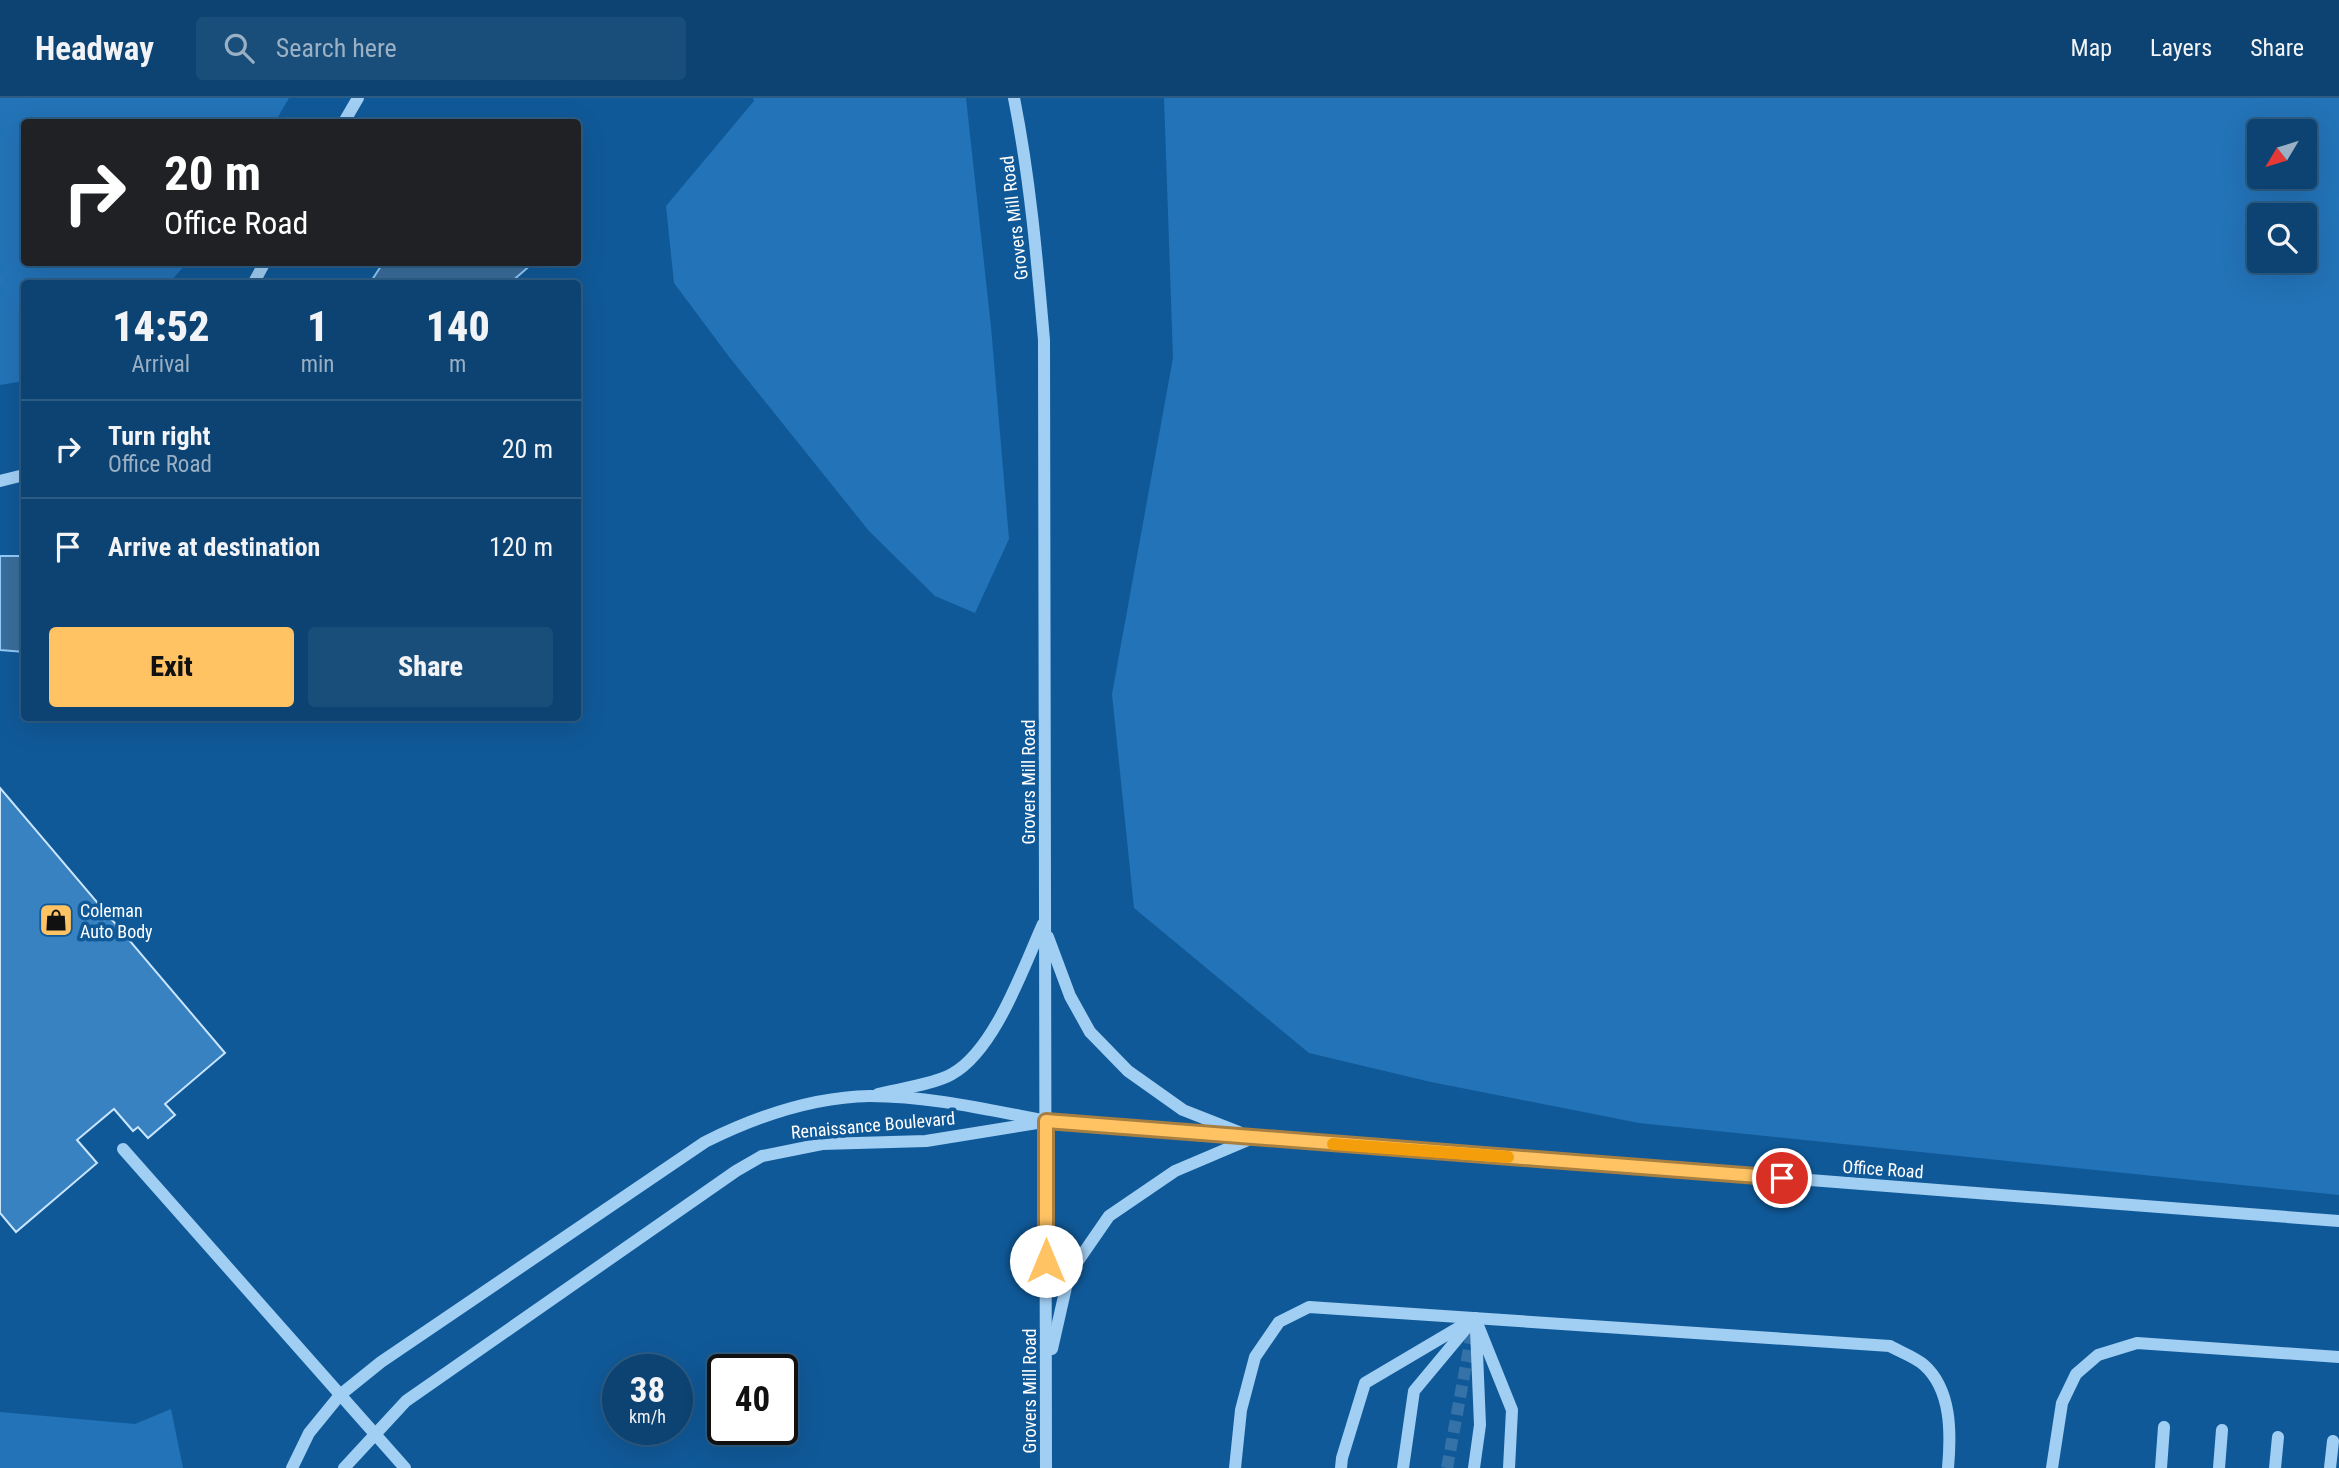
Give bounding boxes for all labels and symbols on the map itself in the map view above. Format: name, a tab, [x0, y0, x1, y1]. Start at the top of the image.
north arrow	[2247, 119, 2317, 189]
street label: Grovers Mill Road	[996, 155, 1032, 281]
street label: Grovers Mill Road	[1018, 720, 1039, 844]
place label: Coleman Auto Body	[80, 900, 153, 942]
shop icon: Coleman Auto Body	[37, 901, 75, 939]
street label: Renaissance Boulevard	[790, 1107, 956, 1143]
pin	[1752, 1148, 1812, 1208]
street label: Office Road	[1842, 1156, 1924, 1182]
position arrow	[1009, 1224, 1083, 1298]
street label: Grovers Mill Road	[1019, 1329, 1040, 1453]
speed limit sign: 40	[707, 1354, 798, 1445]

